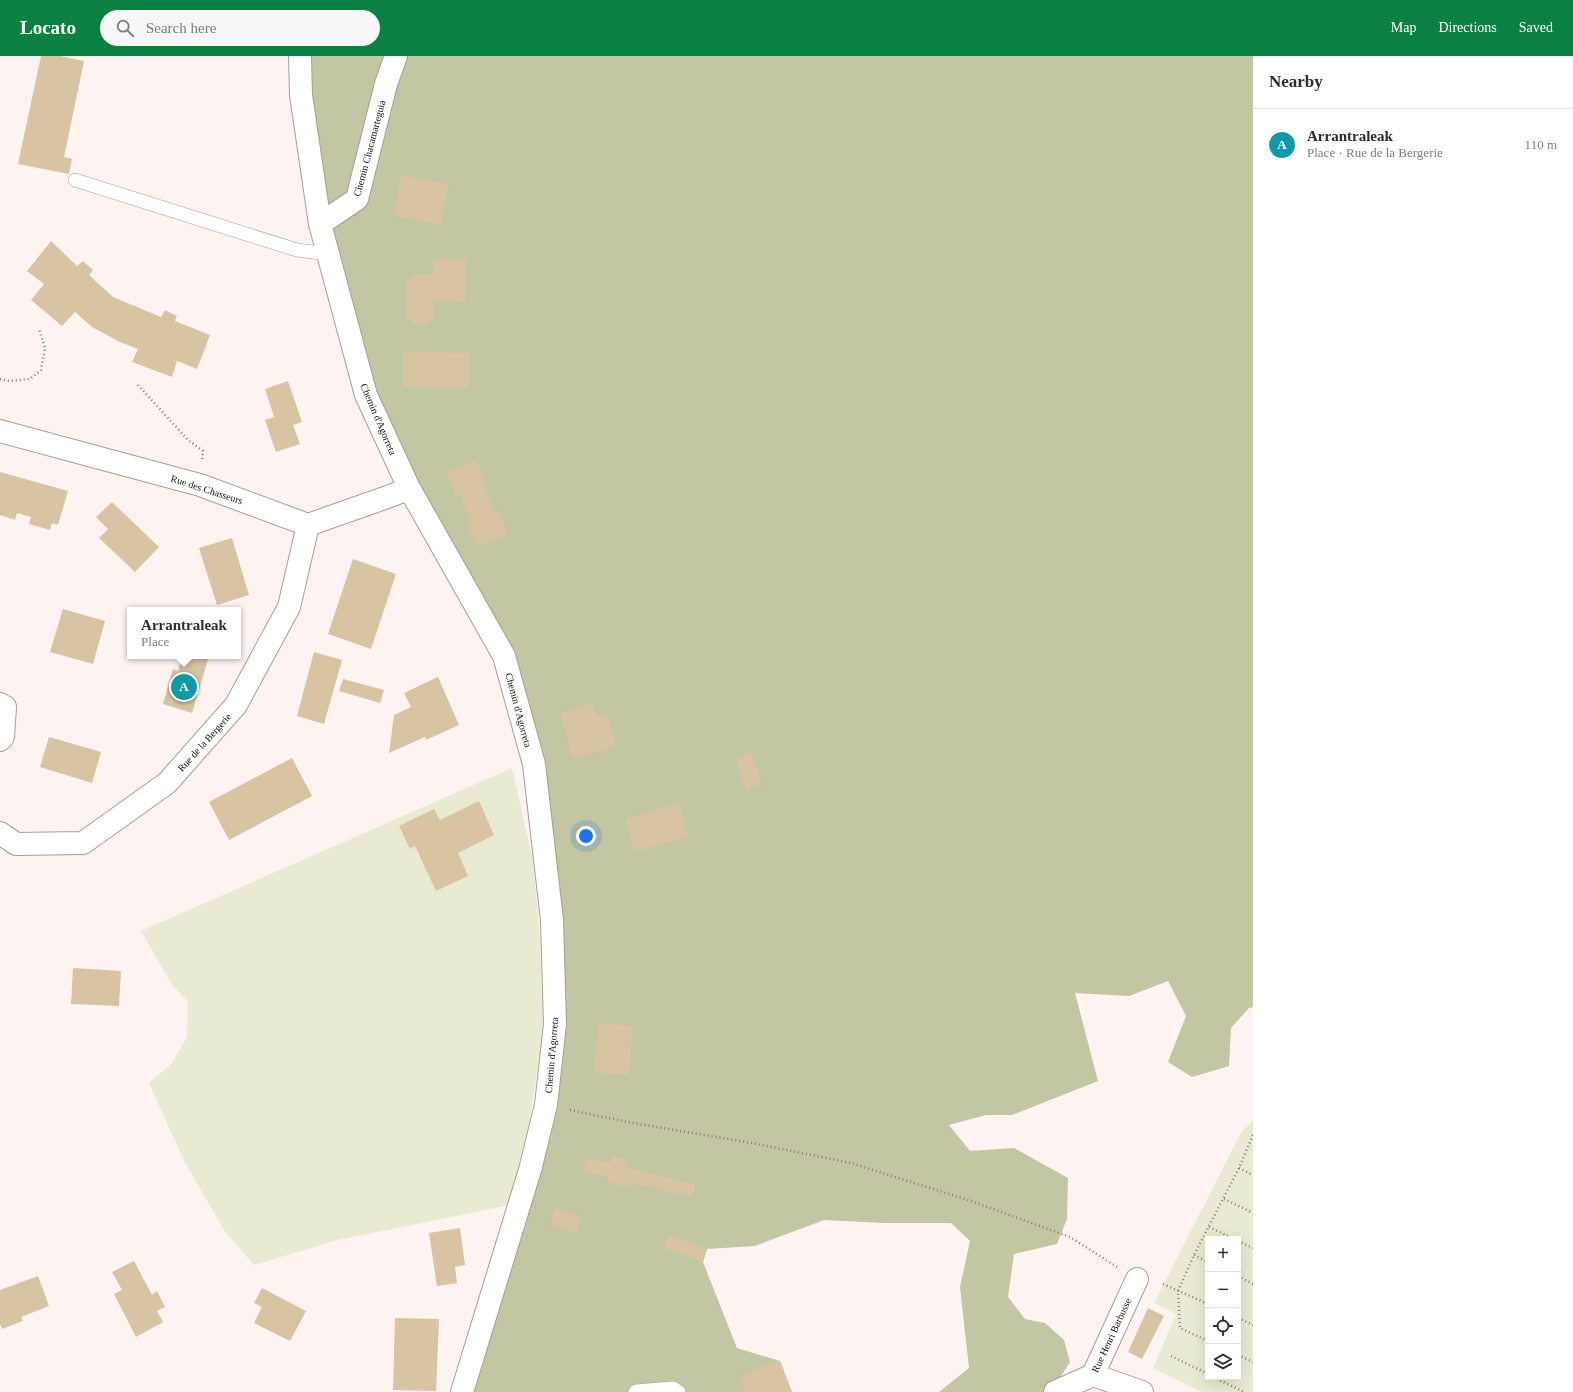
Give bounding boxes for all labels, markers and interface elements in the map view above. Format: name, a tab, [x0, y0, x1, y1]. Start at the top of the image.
search box	[100, 10, 380, 46]
text: Locato	[20, 17, 76, 38]
icon: search	[114, 17, 136, 39]
text: Search here	[146, 20, 216, 36]
text: Map	[1391, 20, 1416, 35]
text: Directions	[1438, 20, 1497, 35]
text: Saved	[1519, 20, 1553, 35]
text: Nearby	[1269, 72, 1323, 91]
street label: Chemin Chacamarteguia	[351, 98, 388, 197]
text: Arrantraleak	[1307, 128, 1393, 144]
text: A	[1277, 137, 1287, 152]
text: 110 m	[1525, 137, 1557, 152]
text: Place · Rue de la Bergerie	[1307, 145, 1443, 160]
street label: Chemin d'Agorreta	[359, 382, 399, 457]
street label: Rue des Chasseurs	[169, 473, 244, 506]
popup	[127, 607, 241, 659]
text: Arrantraleak	[141, 617, 227, 633]
text: Place	[141, 634, 169, 649]
pin: A	[171, 672, 197, 702]
street label: Chemin d'Agorreta	[503, 672, 534, 749]
street label: Rue de la Bergerie	[175, 711, 234, 774]
your location	[576, 826, 596, 846]
street label: Chemin d'Agorreta	[543, 1016, 560, 1094]
map controls	[1205, 1236, 1241, 1380]
button: +	[1205, 1236, 1241, 1272]
button: −	[1205, 1272, 1241, 1308]
street label: Rue Henri Barbusse	[1089, 1296, 1134, 1374]
button: locate	[1205, 1308, 1241, 1344]
button: layers	[1205, 1344, 1241, 1380]

